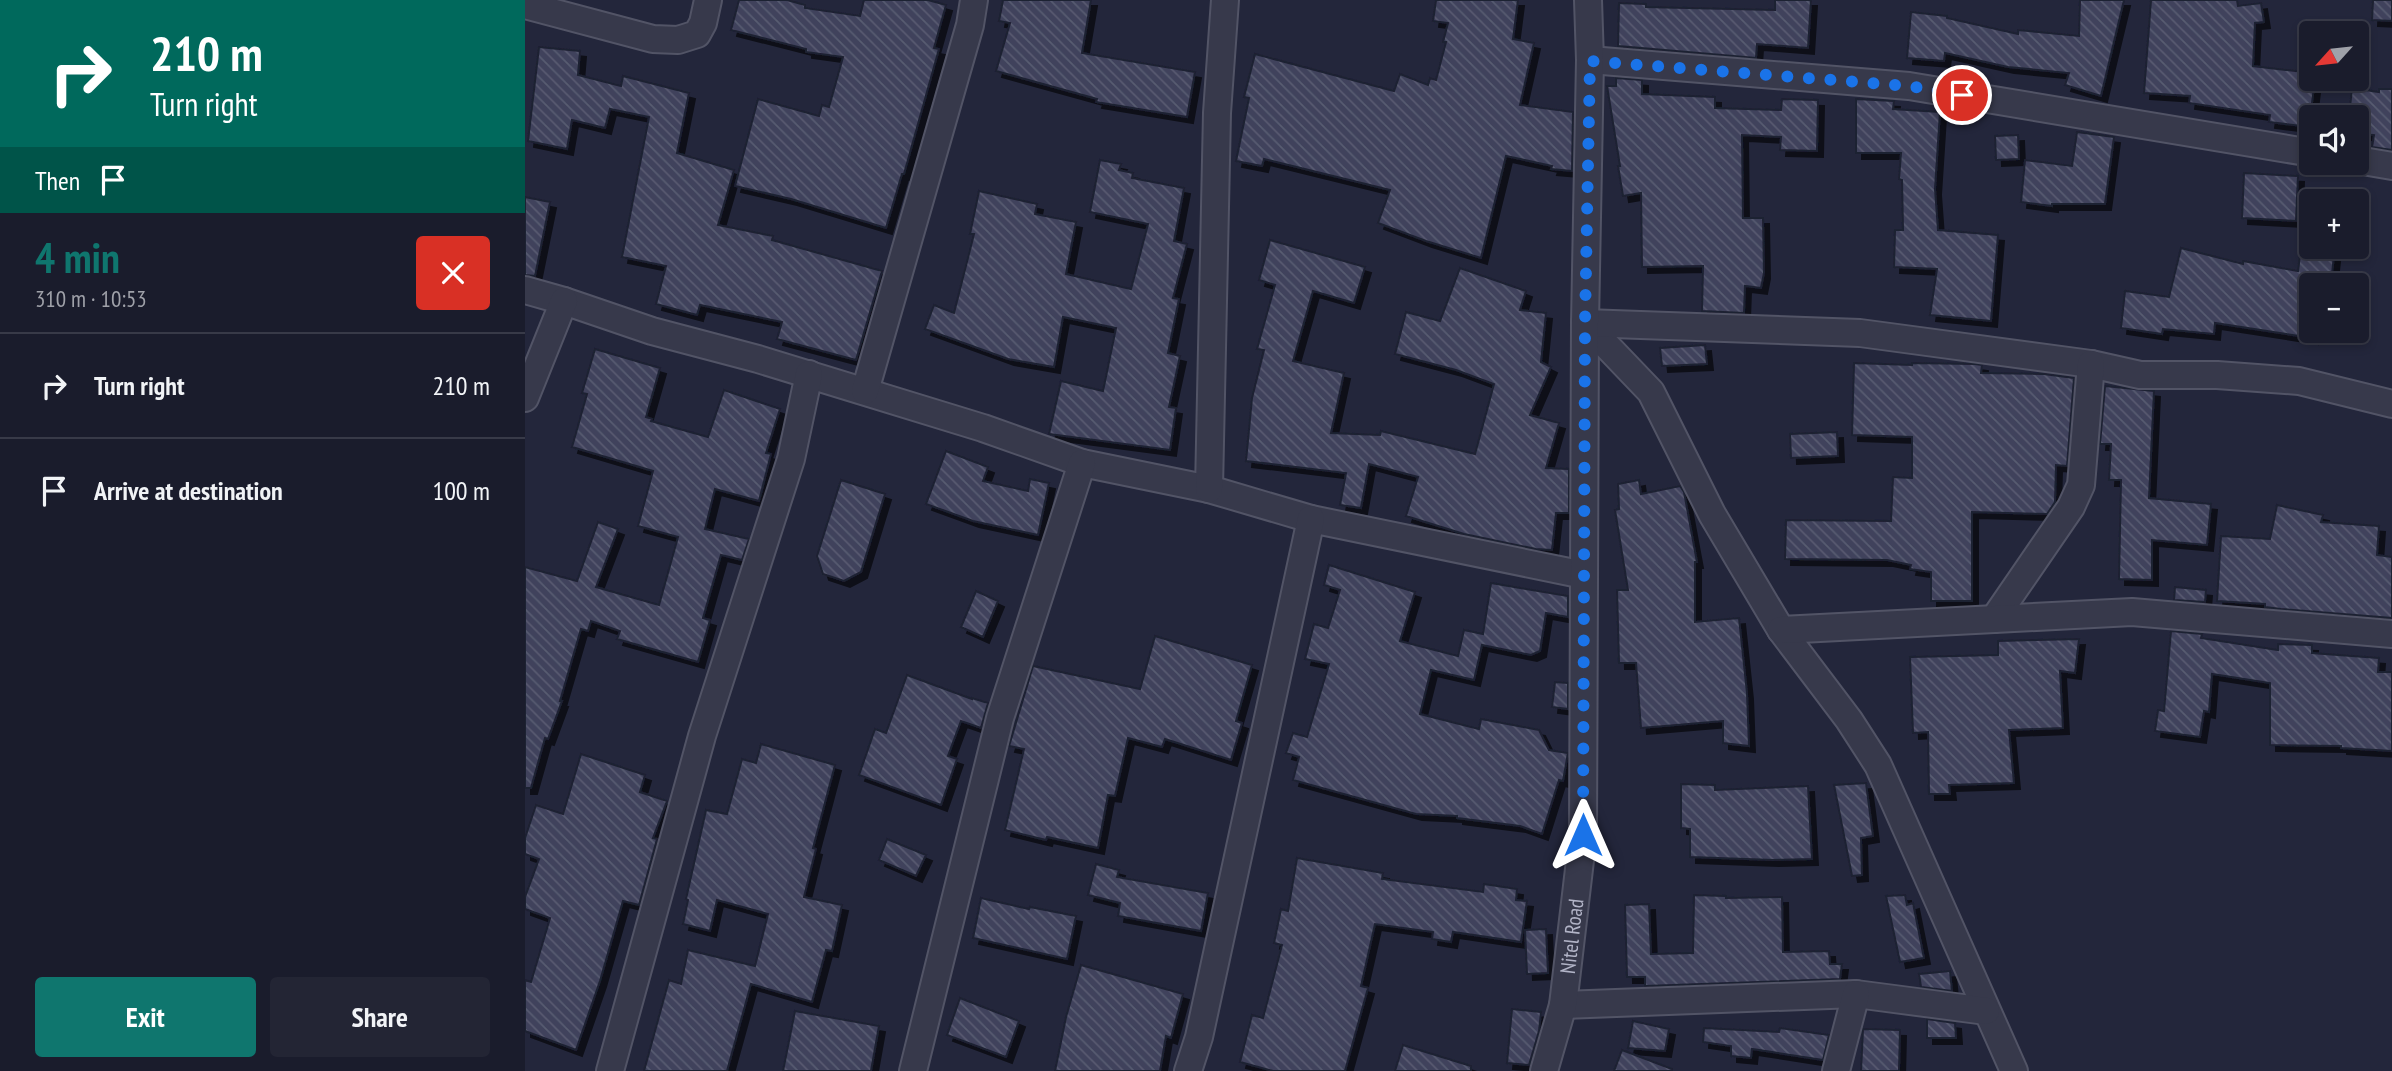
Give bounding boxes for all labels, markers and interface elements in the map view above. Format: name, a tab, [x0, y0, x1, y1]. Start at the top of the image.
text: 210 m	[150, 21, 263, 85]
north arrow	[2299, 21, 2369, 91]
map controls	[2299, 21, 2369, 343]
icon: right	[35, 28, 126, 119]
pin	[1932, 65, 1992, 125]
icon: arrive	[1943, 76, 1981, 114]
text: Turn right	[150, 83, 258, 125]
button: sound	[2299, 105, 2369, 175]
icon: arrive	[94, 161, 132, 199]
text: Then	[35, 164, 80, 197]
button: +	[2299, 189, 2369, 259]
text: 4 min	[35, 230, 120, 285]
button: close	[416, 236, 490, 310]
button: −	[2299, 273, 2369, 343]
text: 310 m · 10:53	[35, 284, 147, 313]
icon: right	[35, 367, 73, 405]
text: Turn right	[94, 369, 185, 402]
text: 210 m	[432, 369, 490, 402]
icon: arrive	[35, 472, 73, 510]
text: Arrive at destination	[94, 474, 283, 507]
text: 100 m	[432, 474, 490, 507]
position arrow	[1546, 798, 1620, 872]
street label: Nitel Road	[1553, 897, 1589, 975]
button: Exit	[35, 977, 256, 1057]
button: Share	[270, 977, 490, 1057]

